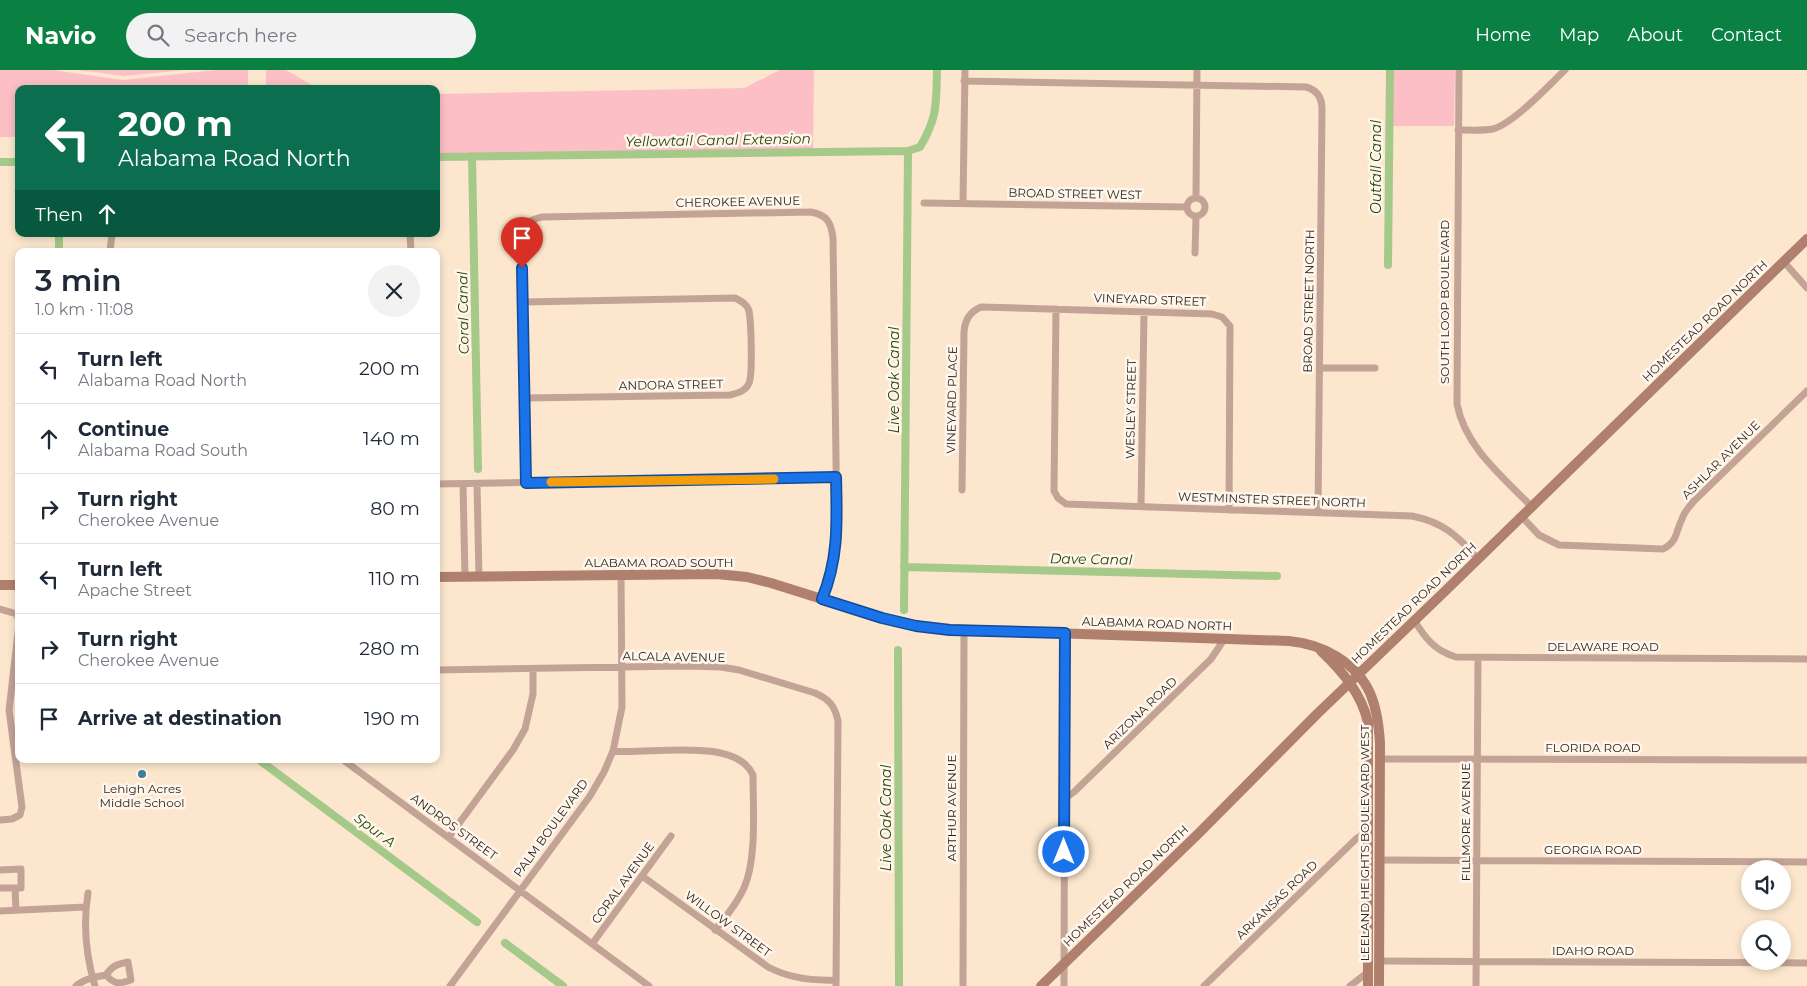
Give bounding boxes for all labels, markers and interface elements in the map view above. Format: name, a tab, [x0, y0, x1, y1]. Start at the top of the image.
search box	[126, 13, 476, 58]
text: Navio	[25, 21, 96, 50]
icon: search	[144, 21, 172, 49]
text: Search here	[184, 24, 297, 47]
text: Home	[1475, 24, 1531, 46]
text: Map	[1559, 24, 1599, 46]
text: About	[1627, 24, 1683, 46]
text: Contact	[1711, 24, 1782, 46]
text: 200 m	[118, 102, 233, 145]
icon: left	[35, 105, 100, 170]
water label: Outfall Canal	[1367, 120, 1385, 214]
water label: Yellowtail Canal Extension	[625, 129, 811, 151]
text: Alabama Road North	[118, 145, 351, 172]
street label: BROAD STREET WEST	[1008, 185, 1142, 202]
street label: CHEROKEE AVENUE	[676, 193, 800, 210]
icon: ahead	[93, 200, 121, 228]
text: Then	[35, 203, 83, 226]
pin	[501, 217, 543, 268]
street label: SOUTH LOOP BOULEVARD	[1437, 220, 1452, 384]
icon: arrive	[508, 224, 536, 252]
street label: BROAD STREET NORTH	[1300, 229, 1317, 373]
street label: HOMESTEAD ROAD NORTH	[1639, 257, 1770, 385]
text: 3 min	[35, 262, 122, 299]
button: close	[368, 265, 420, 317]
water label: Coral Canal	[453, 271, 473, 355]
street label: VINEYARD STREET	[1093, 290, 1207, 309]
text: 1.0 km · 11:08	[35, 300, 133, 319]
water label: Live Oak Canal	[885, 326, 903, 433]
street label: VINEYARD PLACE	[943, 346, 960, 454]
text: Turn left	[78, 348, 163, 371]
icon: left	[35, 355, 63, 383]
text: 200 m	[359, 357, 420, 380]
street label: WESLEY STREET	[1122, 359, 1139, 459]
text: Alabama Road North	[78, 371, 247, 390]
street label: ANDORA STREET	[619, 376, 723, 393]
street label: ASHLAR AVENUE	[1678, 417, 1763, 502]
text: Continue	[78, 418, 169, 441]
icon: ahead	[35, 425, 63, 453]
text: 140 m	[363, 427, 420, 450]
text: Alabama Road South	[78, 441, 248, 460]
text: Turn right	[78, 488, 178, 511]
street label: WESTMINSTER STREET NORTH	[1178, 489, 1366, 510]
icon: right	[35, 495, 63, 523]
text: 80 m	[370, 497, 420, 520]
text: Cherokee Avenue	[78, 511, 219, 530]
street label: HOMESTEAD ROAD NORTH	[1348, 539, 1479, 667]
water label: Dave Canal	[1050, 549, 1133, 569]
street label: ALABAMA ROAD SOUTH	[585, 555, 733, 570]
text: Turn left	[78, 558, 163, 581]
icon: left	[35, 565, 63, 593]
text: 110 m	[369, 567, 420, 590]
text: Apache Street	[78, 581, 192, 600]
street label: ALABAMA ROAD NORTH	[1082, 613, 1232, 634]
text: Turn right	[78, 628, 178, 651]
icon: right	[35, 635, 63, 663]
text: 280 m	[359, 637, 420, 660]
street label: DELAWARE ROAD	[1547, 639, 1659, 654]
street label: ALCALA AVENUE	[622, 648, 726, 665]
text: Cherokee Avenue	[78, 651, 219, 670]
street label: ARIZONA ROAD	[1099, 673, 1180, 752]
icon: arrive	[35, 705, 63, 733]
text: Arrive at destination	[78, 707, 282, 730]
text: 190 m	[364, 707, 420, 730]
street label: LEELAND HEIGHTS BOULEVARD WEST	[1357, 725, 1372, 961]
street label: FLORIDA ROAD	[1545, 740, 1641, 755]
street label: ARTHUR AVENUE	[944, 755, 959, 861]
street label: FILLMORE AVENUE	[1458, 763, 1473, 881]
water label: Live Oak Canal	[877, 764, 895, 871]
marker: Lehigh Acres Middle School	[136, 768, 148, 780]
street label: PALM BOULEVARD	[510, 776, 591, 879]
place label: Lehigh Acres Middle School	[99, 781, 185, 810]
street label: ANDROS STREET	[408, 790, 501, 863]
water label: Spur A	[351, 809, 399, 851]
street label: HOMESTEAD ROAD NORTH	[1060, 822, 1191, 950]
position arrow	[1037, 825, 1089, 877]
street label: CORAL AVENUE	[588, 839, 657, 926]
street label: GEORGIA ROAD	[1544, 842, 1642, 857]
street label: ARKANSAS ROAD	[1233, 857, 1321, 942]
map controls	[1741, 860, 1791, 970]
button: sound	[1741, 860, 1791, 910]
street label: WILLOW STREET	[682, 887, 774, 960]
button: search	[1741, 920, 1791, 970]
street label: IDAHO ROAD	[1552, 943, 1634, 958]

